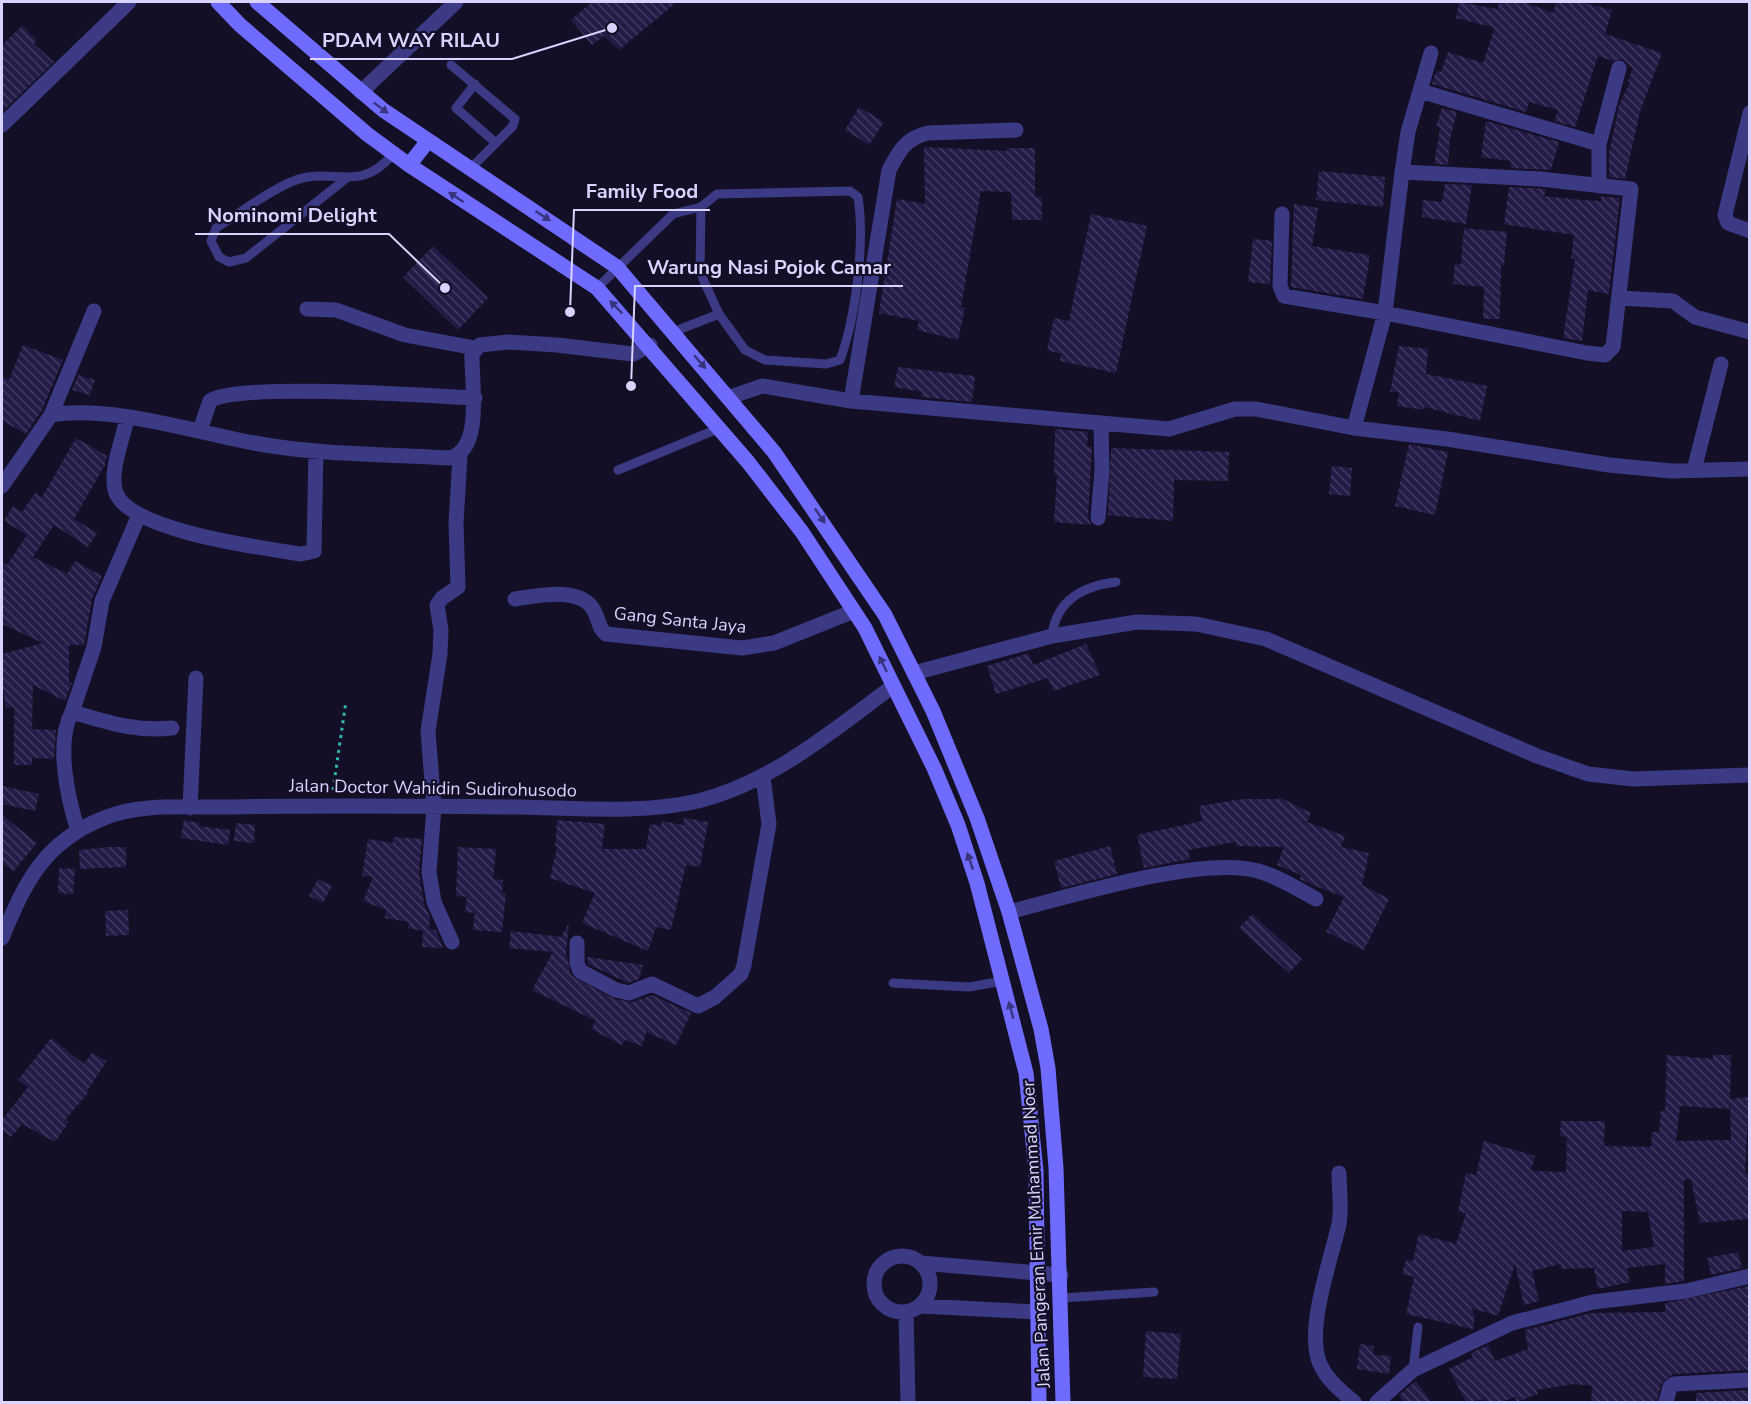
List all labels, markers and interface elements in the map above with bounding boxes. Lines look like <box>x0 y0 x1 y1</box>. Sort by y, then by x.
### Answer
callout: PDAM WAY RILAU <box>310 21 512 59</box>
text: PDAM WAY RILAU <box>322 27 500 54</box>
one-way arrow <box>373 101 388 113</box>
callout: Family Food <box>574 172 710 210</box>
text: Family Food <box>586 178 698 205</box>
one-way arrow <box>448 191 464 202</box>
callout: Nominomi Delight <box>195 196 389 234</box>
text: Nominomi Delight <box>207 202 377 229</box>
one-way arrow <box>535 210 551 221</box>
callout: Warung Nasi Pojok Camar <box>635 248 903 286</box>
text: Warung Nasi Pojok Camar <box>647 254 891 281</box>
one-way arrow <box>609 301 623 315</box>
one-way arrow <box>693 354 706 370</box>
one-way arrow <box>814 507 825 524</box>
street label: Gang Santa Jaya <box>613 601 747 639</box>
one-way arrow <box>878 656 887 673</box>
street label: Jalan Doctor Wahidin Sudirohusodo <box>288 773 577 803</box>
one-way arrow <box>964 852 974 870</box>
one-way arrow <box>1006 1001 1015 1019</box>
street label: Jalan Pangeran Emir Muhammad Noer <box>1016 1079 1056 1389</box>

